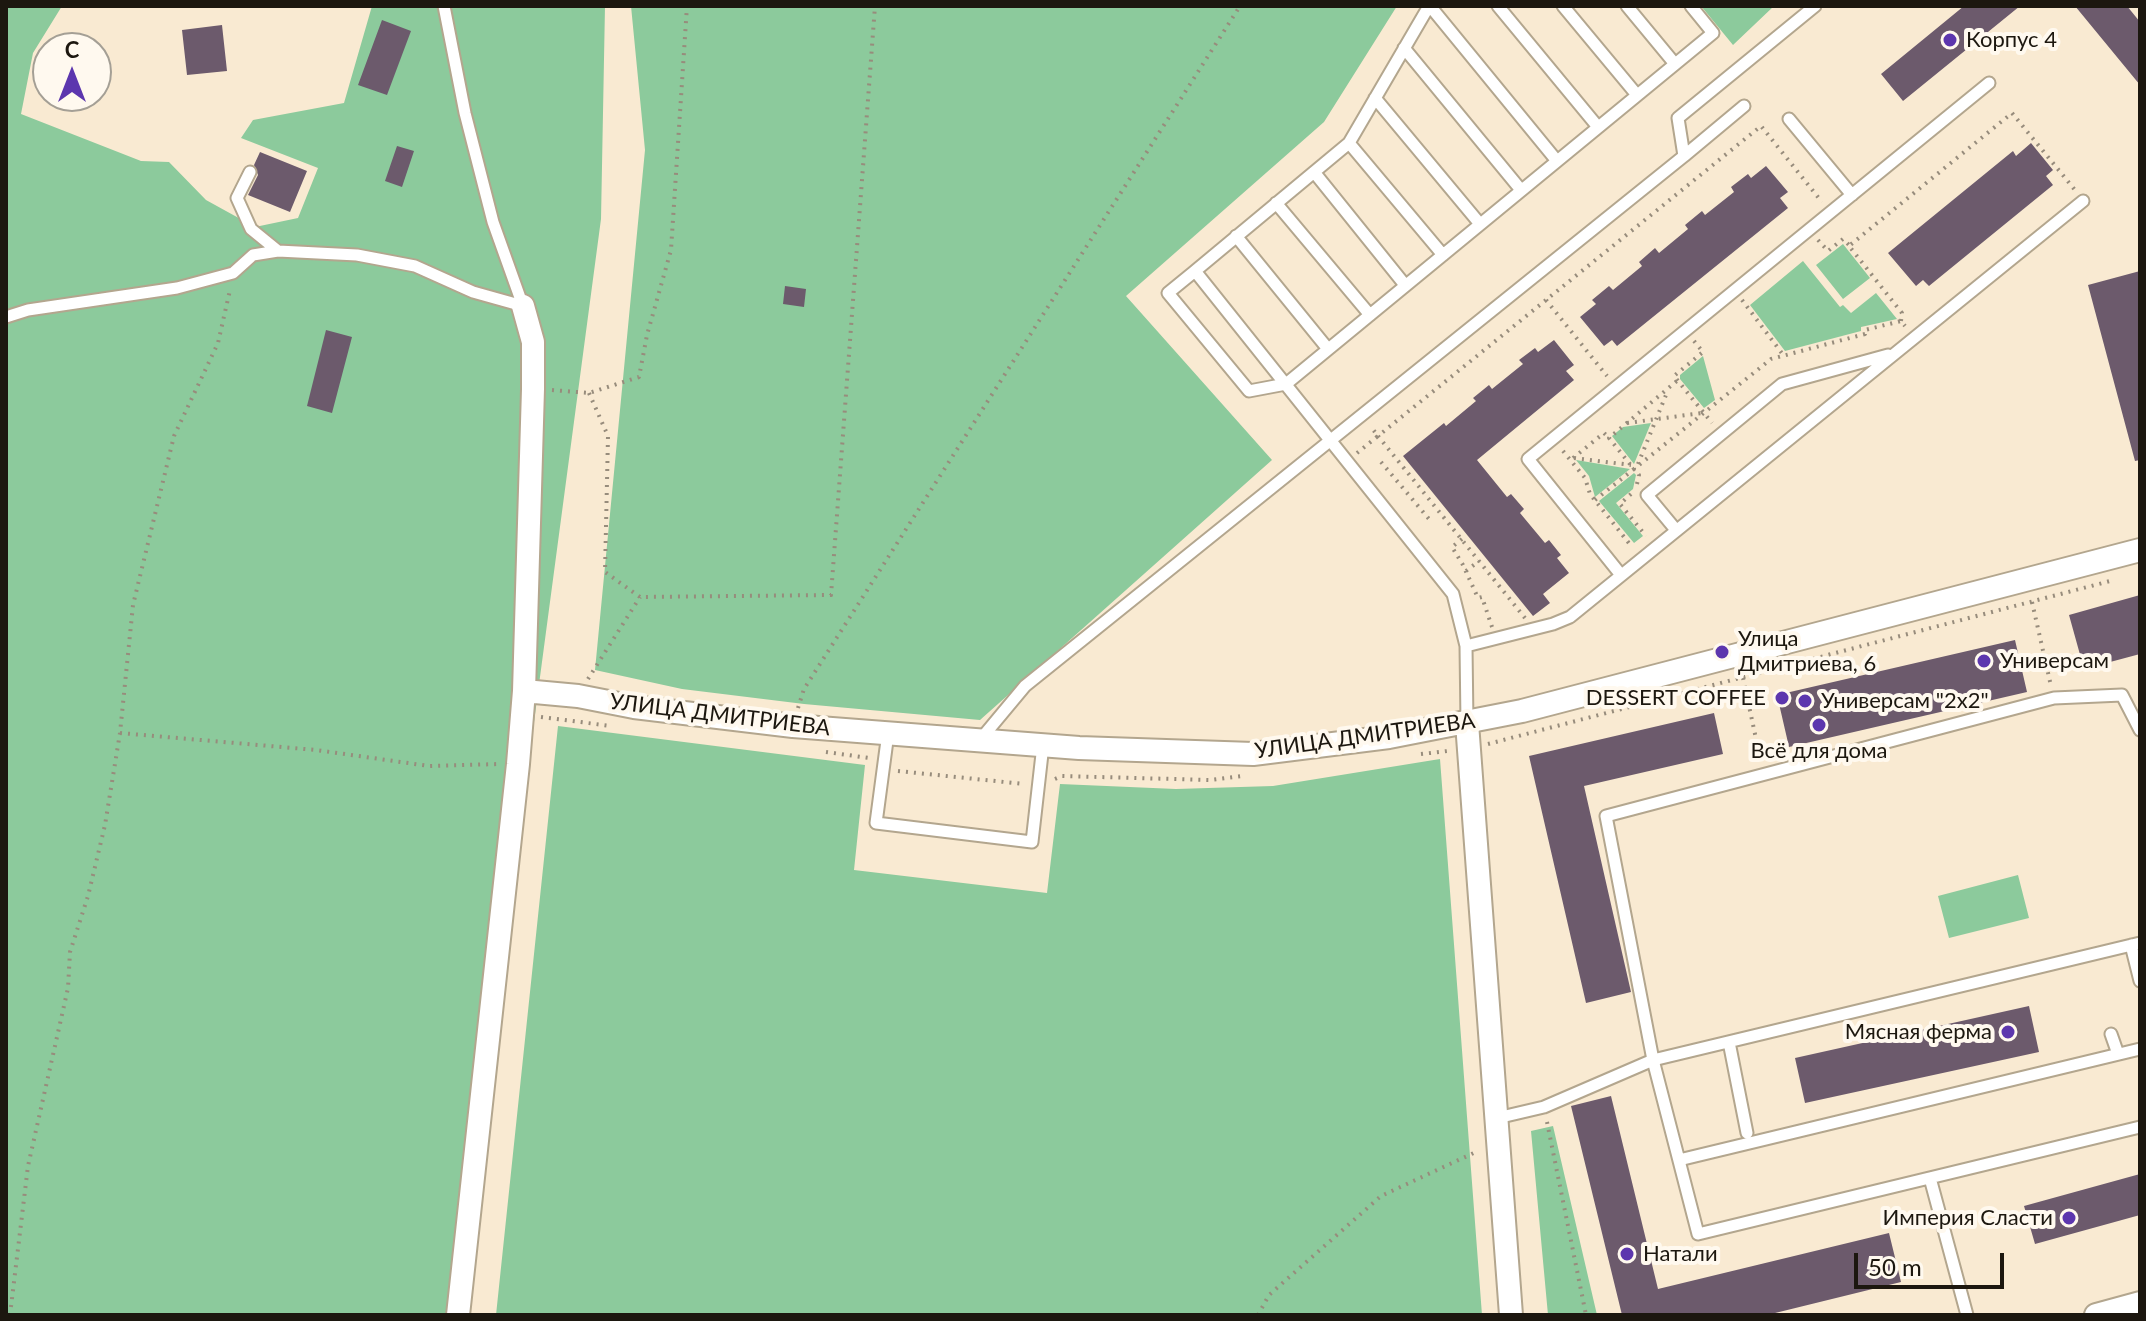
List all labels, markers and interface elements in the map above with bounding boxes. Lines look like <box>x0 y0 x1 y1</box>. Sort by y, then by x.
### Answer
place label: Корпус 4 <box>1966 27 2057 53</box>
marker: Корпус 4 <box>1941 31 1959 49</box>
north arrow <box>32 32 112 112</box>
text: С <box>65 36 79 63</box>
place label: Улица Дмитриева, 6 <box>1738 626 1876 678</box>
marker: Улица Дмитриева, 6 <box>1713 643 1731 661</box>
place label: Универсам <box>2000 648 2109 674</box>
marker: Универсам <box>1975 652 1993 670</box>
place label: DESSERT COFFEE <box>1586 685 1766 711</box>
street label: УЛИЦА ДМИТРИЕВА <box>608 688 832 742</box>
place label: Универсам "2x2" <box>1821 688 1989 714</box>
marker: DESSERT COFFEE <box>1773 689 1791 707</box>
marker: Универсам "2x2" <box>1796 692 1814 710</box>
street label: УЛИЦА ДМИТРИЕВА <box>1253 707 1477 765</box>
marker: Всё для дома <box>1810 716 1828 734</box>
place label: Всё для дома <box>1751 738 1887 764</box>
place label: Мясная ферма <box>1845 1019 1992 1045</box>
marker: Мясная ферма <box>1999 1023 2017 1041</box>
place label: Империя Сласти <box>1883 1205 2053 1231</box>
marker: Империя Сласти <box>2060 1209 2078 1227</box>
scale bar <box>1858 1237 2008 1287</box>
place label: Натали <box>1643 1241 1718 1267</box>
marker: Натали <box>1618 1245 1636 1263</box>
text: 50 m <box>1868 1252 1922 1281</box>

